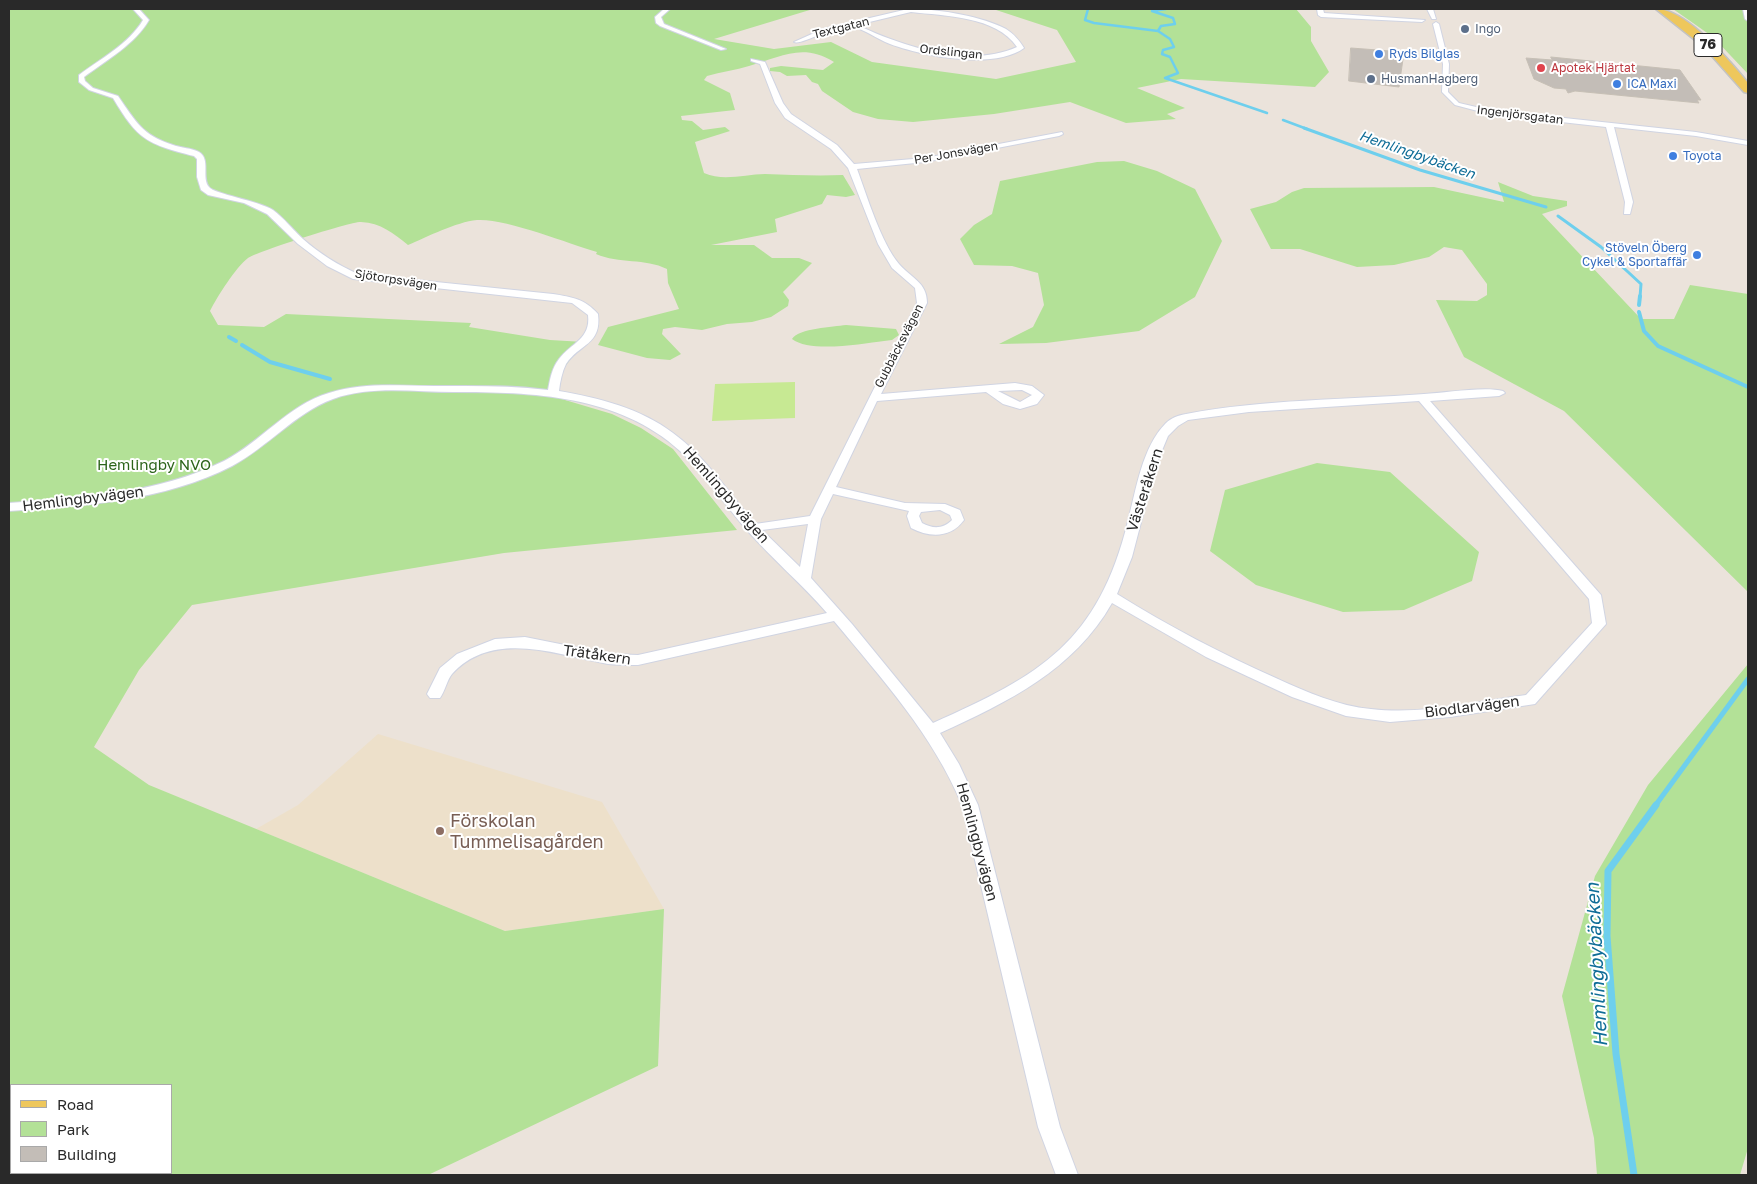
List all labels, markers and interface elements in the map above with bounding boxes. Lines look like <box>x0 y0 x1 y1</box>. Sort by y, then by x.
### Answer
street label: Textgatan <box>811 14 871 42</box>
place label: Ingo <box>1475 22 1501 36</box>
marker: Ingo <box>1459 23 1471 35</box>
road number: 76 <box>1694 34 1722 56</box>
street label: Ordslingan <box>919 42 983 62</box>
place label: Ryds Bilglas <box>1389 47 1460 61</box>
marker: Ryds Bilglas <box>1373 48 1385 60</box>
place label: Apotek Hjärtat <box>1551 61 1635 75</box>
marker: Apotek Hjärtat <box>1535 62 1547 74</box>
place label: HusmanHagberg <box>1381 72 1478 86</box>
marker: HusmanHagberg <box>1365 73 1377 85</box>
place label: ICA Maxi <box>1627 77 1677 91</box>
marker: ICA Maxi <box>1611 78 1623 90</box>
street label: Ingenjörsgatan <box>1476 103 1564 127</box>
water label: Hemlingbybäcken <box>1357 127 1477 183</box>
street label: Per Jonsvägen <box>913 139 999 167</box>
place label: Toyota <box>1683 149 1722 163</box>
marker: Toyota <box>1667 150 1679 162</box>
place label: Stöveln Öberg Cykel & Sportaffär <box>1582 241 1687 269</box>
marker: Stöveln Öberg Cykel & Sportaffär <box>1691 249 1703 261</box>
street label: Sjötorpsvägen <box>354 266 438 294</box>
street label: Gubbäcksvägen <box>872 302 926 390</box>
street label: Hemlingbyvägen <box>679 443 773 547</box>
street label: Västeråkern <box>1123 446 1167 534</box>
park label: Hemlingby NVO <box>97 456 211 474</box>
street label: Hemlingbyvägen <box>21 483 145 515</box>
street label: Trätåkern <box>562 641 632 669</box>
street label: Biodlarvägen <box>1423 692 1521 722</box>
street label: Hemlingbyvägen <box>952 781 1002 903</box>
place label: Förskolan Tummelisagården <box>450 810 604 852</box>
marker: Förskolan Tummelisagården <box>434 825 446 837</box>
water label: Hemlingbybäcken <box>1581 882 1613 1048</box>
legend <box>10 1084 172 1174</box>
text: Road <box>57 1095 94 1113</box>
text: Park <box>57 1120 89 1138</box>
text: Building <box>57 1145 117 1163</box>

